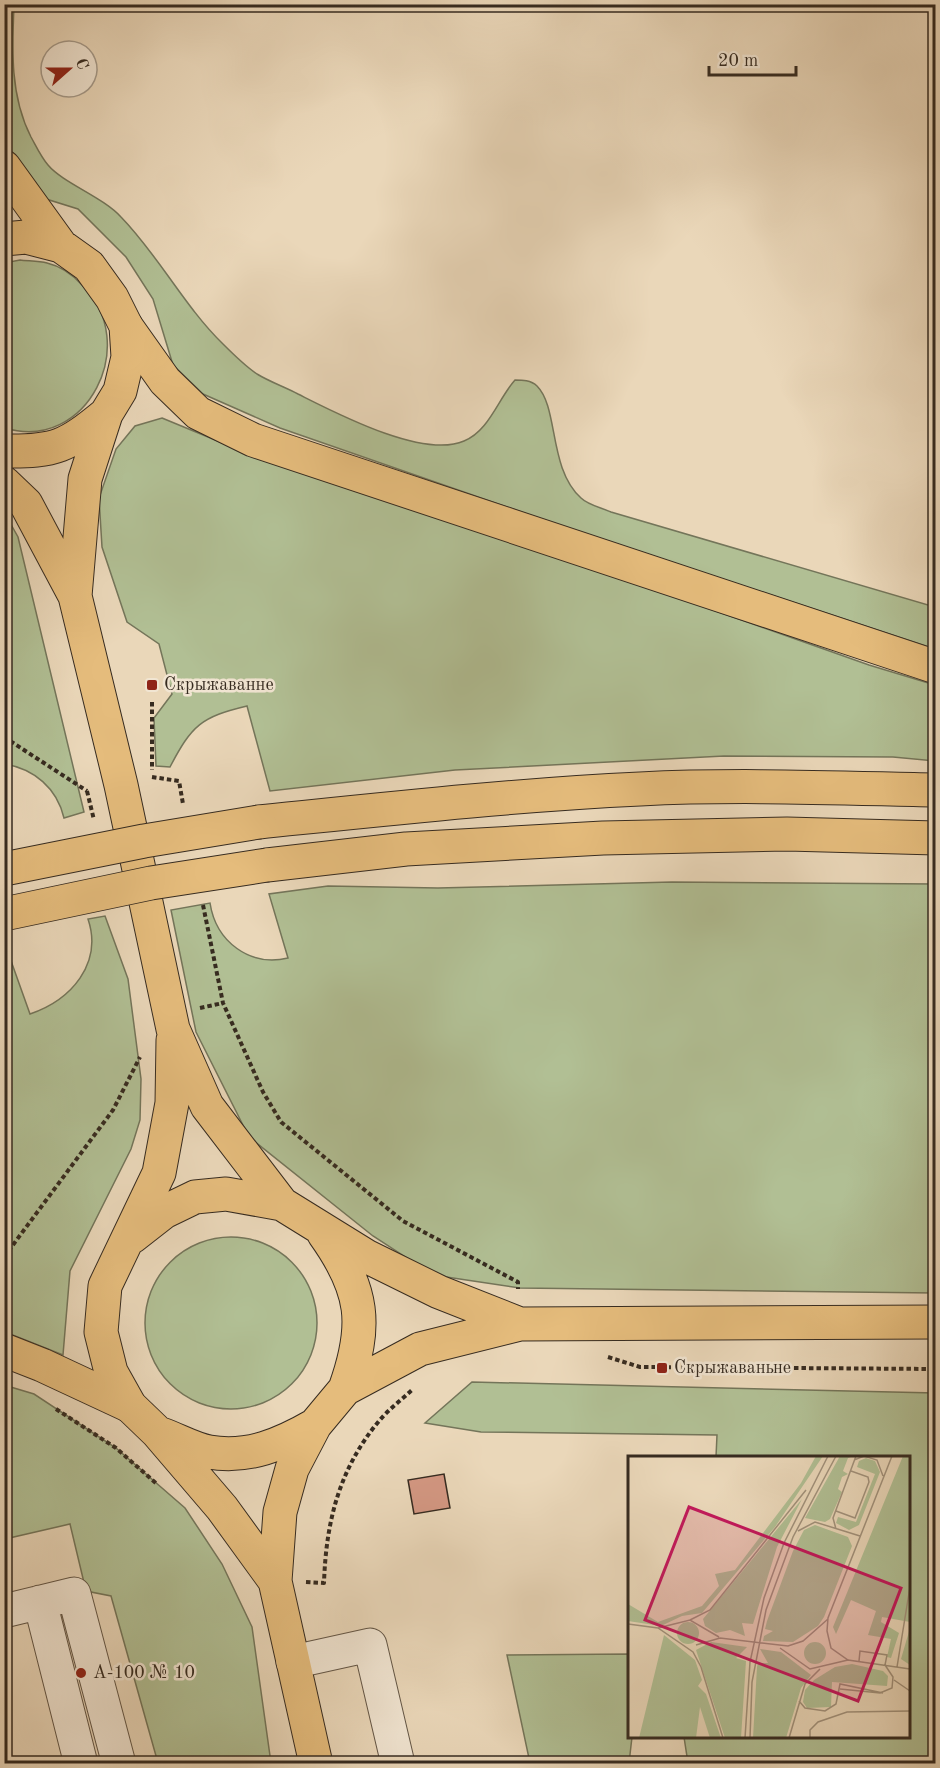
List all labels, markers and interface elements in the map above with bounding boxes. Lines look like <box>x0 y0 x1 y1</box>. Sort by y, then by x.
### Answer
north arrow <box>39 39 99 99</box>
scale bar <box>709 39 796 77</box>
text: 20 m <box>718 52 758 70</box>
text: С <box>72 57 90 72</box>
place label: Скрыжаванне <box>164 676 274 694</box>
marker: Скрыжаванне <box>145 678 159 692</box>
place label: Скрыжаваньне <box>674 1359 791 1377</box>
marker: Скрыжаваньне <box>655 1361 669 1375</box>
inset map <box>628 1456 910 1738</box>
place label: А-100 № 10 <box>93 1664 195 1682</box>
marker: А-100 № 10 <box>74 1666 88 1680</box>

